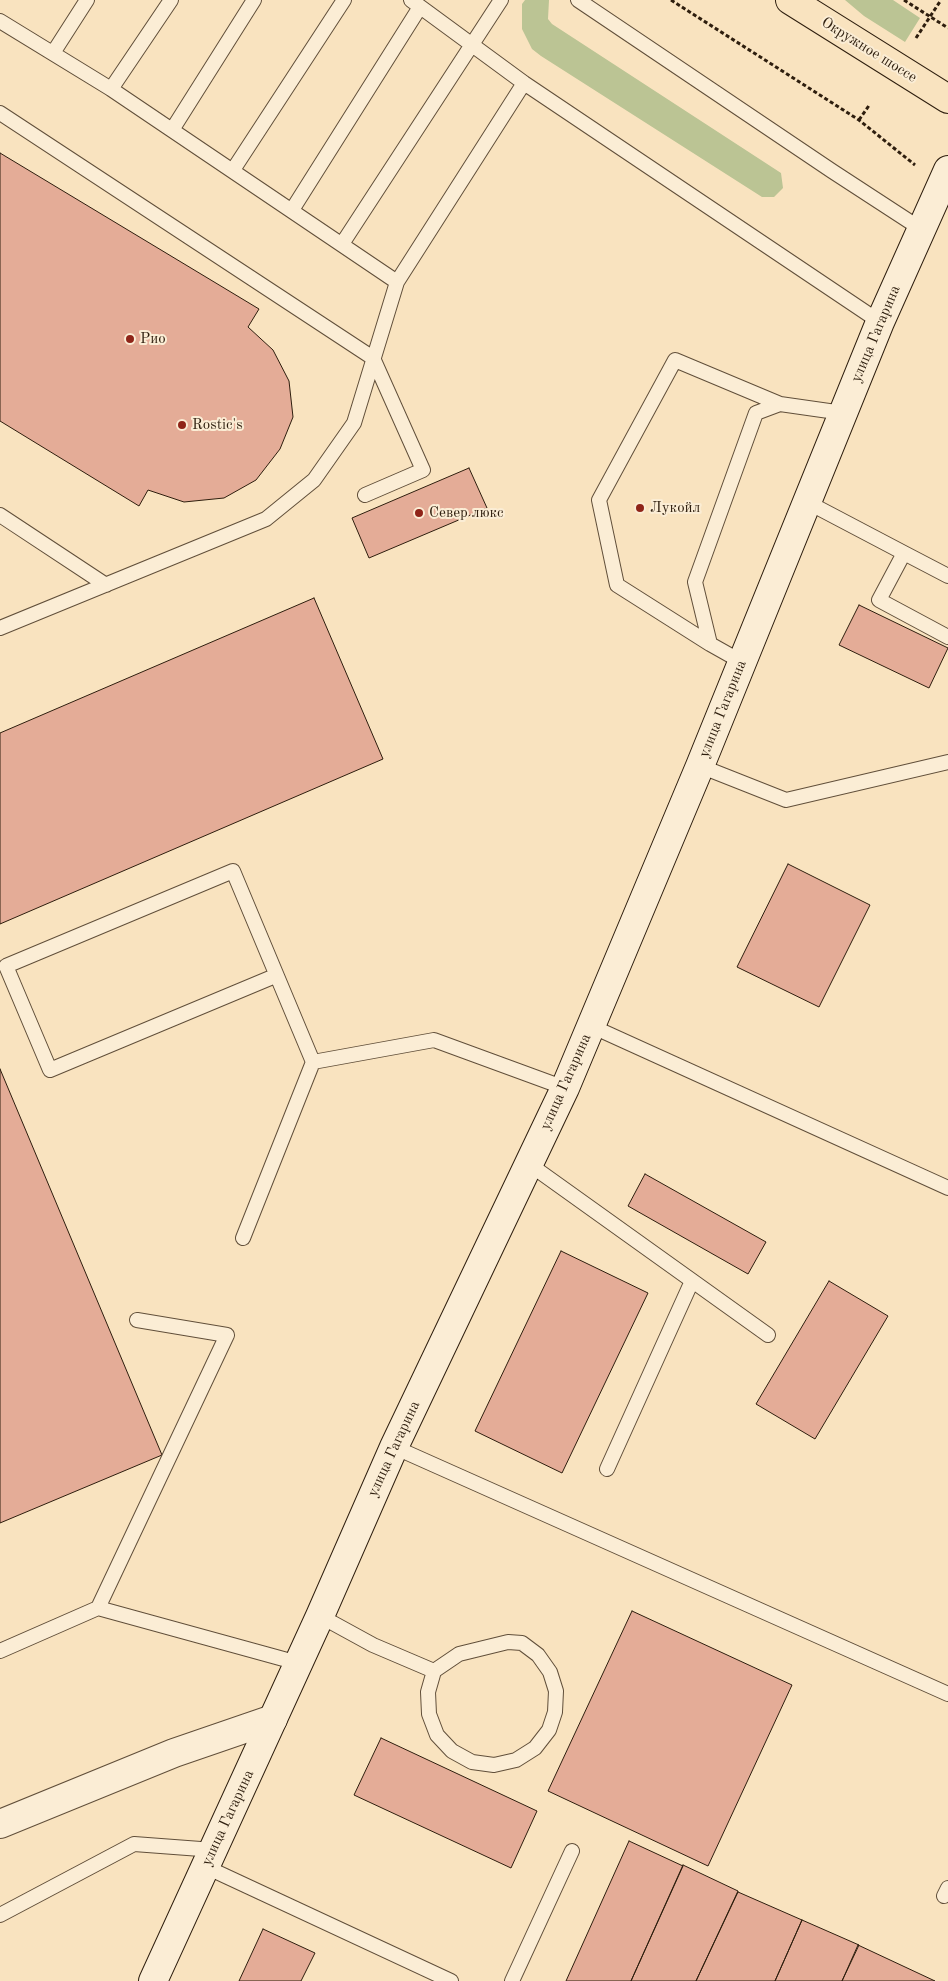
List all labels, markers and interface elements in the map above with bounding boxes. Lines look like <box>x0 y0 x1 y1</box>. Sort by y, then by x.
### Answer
street label: Окружное шоссе <box>818 13 920 87</box>
street label: улица Гагарина <box>847 283 905 385</box>
place label: Рио <box>140 330 166 348</box>
marker: Рио <box>124 333 136 345</box>
place label: Rostic's <box>192 416 243 434</box>
marker: Rostic's <box>176 419 188 431</box>
place label: Лукойл <box>650 499 700 517</box>
marker: Лукойл <box>634 502 646 514</box>
place label: Север люкс <box>429 504 504 522</box>
marker: Север люкс <box>413 507 425 519</box>
street label: улица Гагарина <box>695 657 751 761</box>
street label: улица Гагарина <box>537 1031 595 1133</box>
street label: улица Гагарина <box>364 1398 424 1500</box>
street label: улица Гагарина <box>198 1767 258 1869</box>

